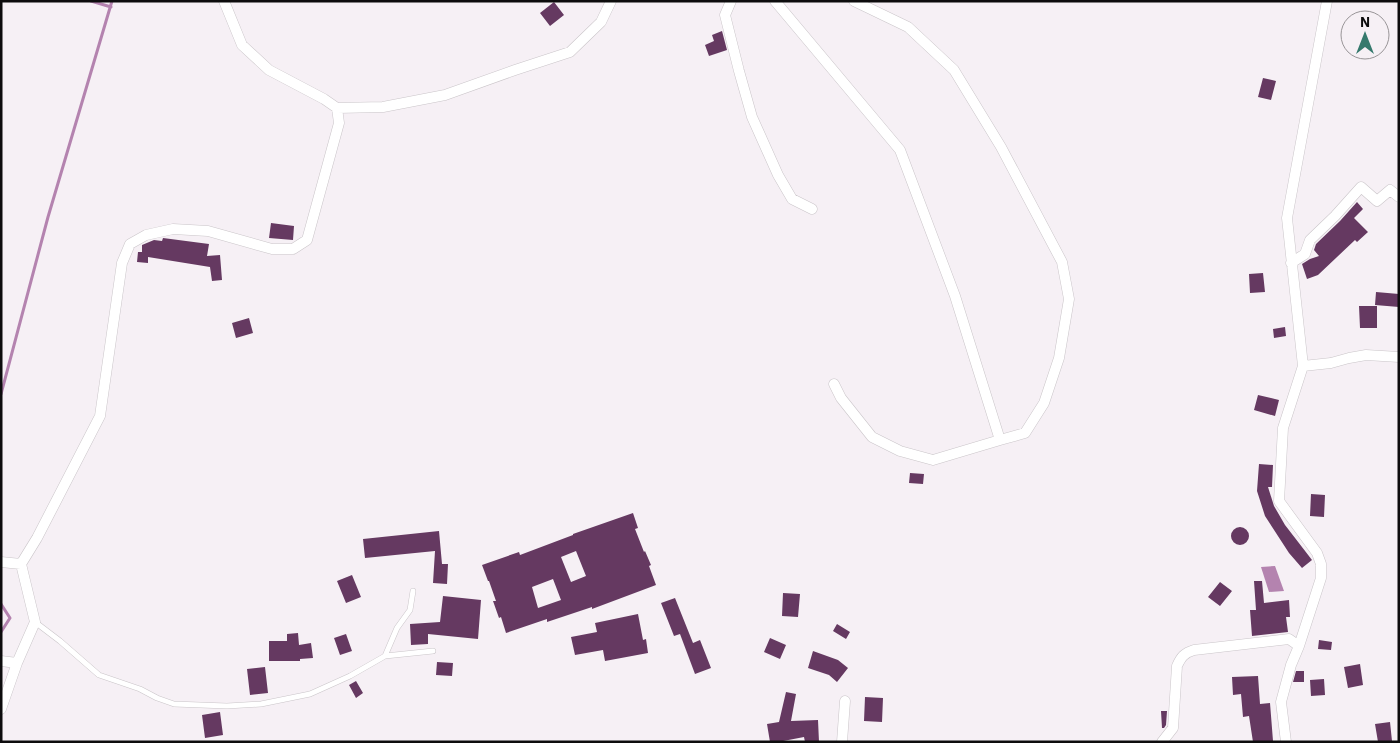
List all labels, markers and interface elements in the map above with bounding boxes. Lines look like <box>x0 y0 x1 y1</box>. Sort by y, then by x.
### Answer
north arrow <box>1340 10 1390 60</box>
text: N <box>1360 13 1370 31</box>

